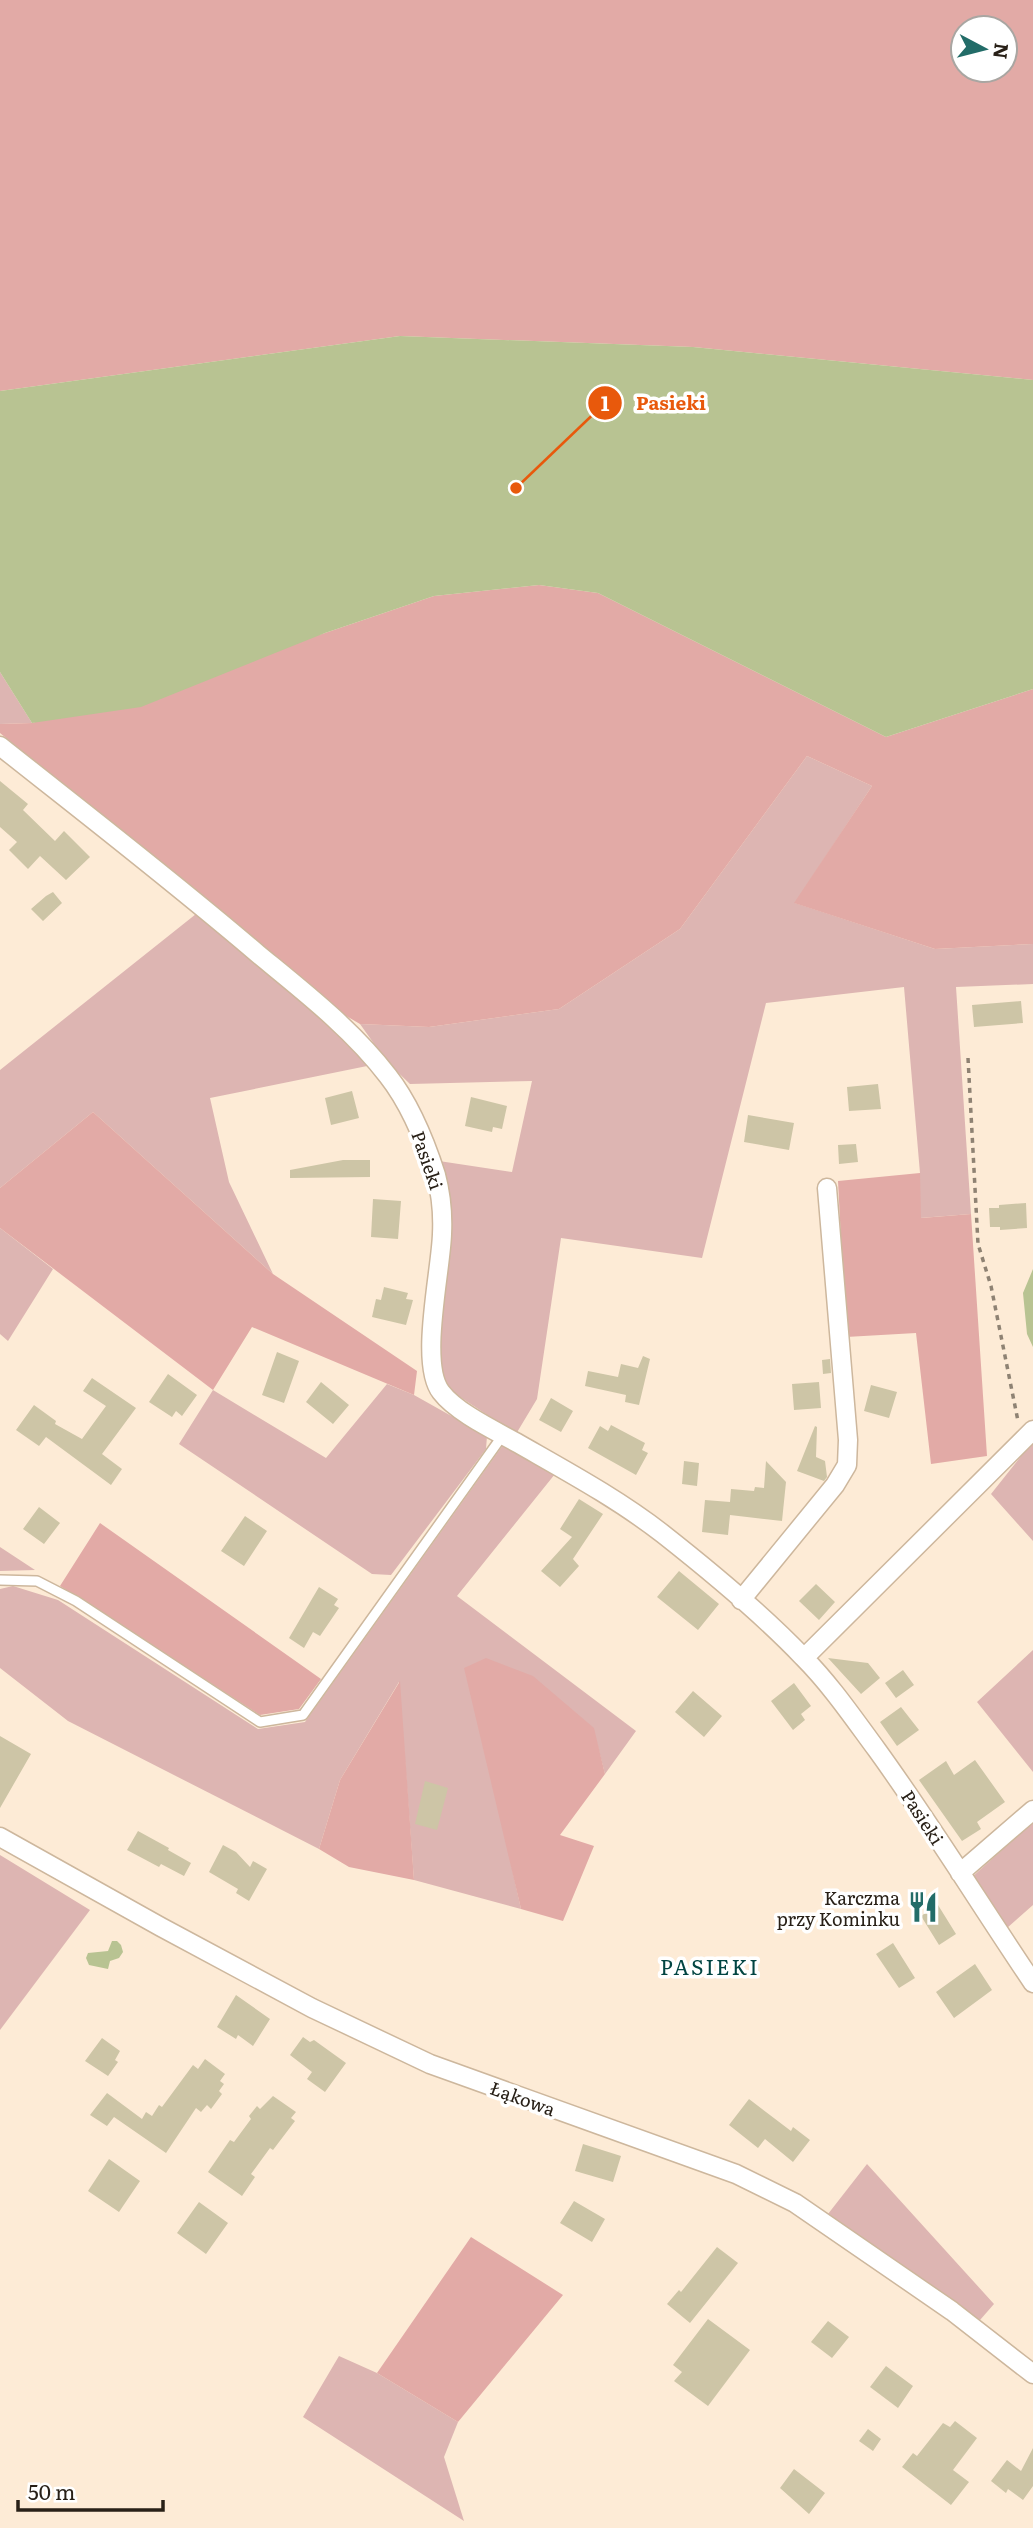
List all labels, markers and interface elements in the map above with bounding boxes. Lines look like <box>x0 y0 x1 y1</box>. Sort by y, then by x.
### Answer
north arrow <box>949 14 1019 84</box>
text: N <box>987 42 1017 61</box>
callout: Pasieki <box>587 383 720 423</box>
text: 1 <box>601 386 610 417</box>
text: Pasieki <box>636 388 706 416</box>
street label: Pasieki <box>405 1127 451 1193</box>
street label: Pasieki <box>895 1784 951 1850</box>
place label: Karczma przy Kominku <box>777 1884 900 1932</box>
restaurant icon: Karczma przy Kominku <box>906 1890 940 1924</box>
district label: PASIEKI <box>660 1950 760 1981</box>
street label: Łąkowa <box>487 2074 560 2122</box>
scale bar <box>18 2468 163 2512</box>
text: 50 m <box>28 2475 75 2506</box>

